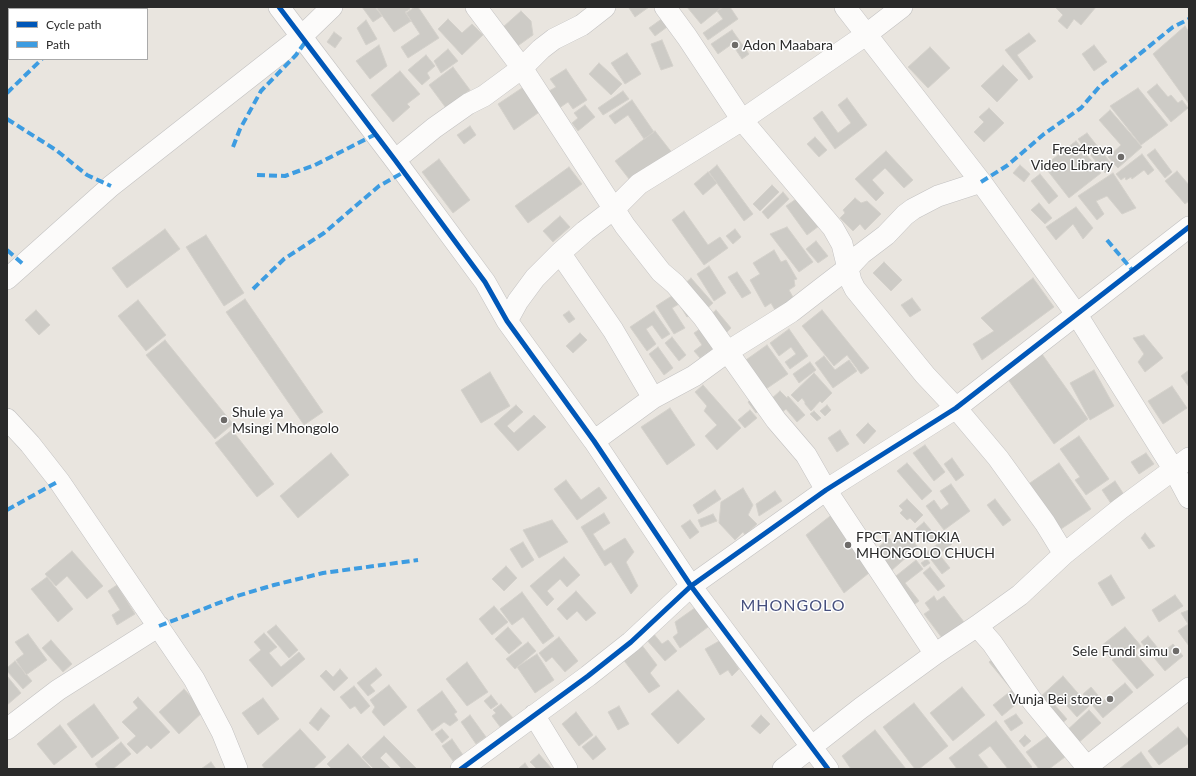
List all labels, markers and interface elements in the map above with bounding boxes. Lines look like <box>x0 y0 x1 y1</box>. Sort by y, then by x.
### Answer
legend <box>8 8 148 60</box>
text: Cycle path <box>46 17 101 32</box>
text: Path <box>46 37 70 52</box>
place label: Adon Maabara <box>743 37 833 53</box>
marker: Adon Maabara <box>730 40 740 50</box>
place label: Free4reva Video Library <box>1031 141 1113 174</box>
marker: Free4reva Video Library <box>1116 152 1126 162</box>
place label: Shule ya Msingi Mhongolo <box>232 404 339 436</box>
marker: Shule ya Msingi Mhongolo <box>219 415 229 425</box>
place label: FPCT ANTIOKIA MHONGOLO CHUCH <box>856 529 995 562</box>
marker: FPCT ANTIOKIA MHONGOLO CHUCH <box>843 540 853 550</box>
district label: MHONGOLO <box>740 596 846 616</box>
place label: Sele Fundi simu <box>1072 643 1168 659</box>
marker: Sele Fundi simu <box>1171 646 1181 656</box>
place label: Vunja Bei store <box>1009 691 1102 707</box>
marker: Vunja Bei store <box>1105 694 1115 704</box>

